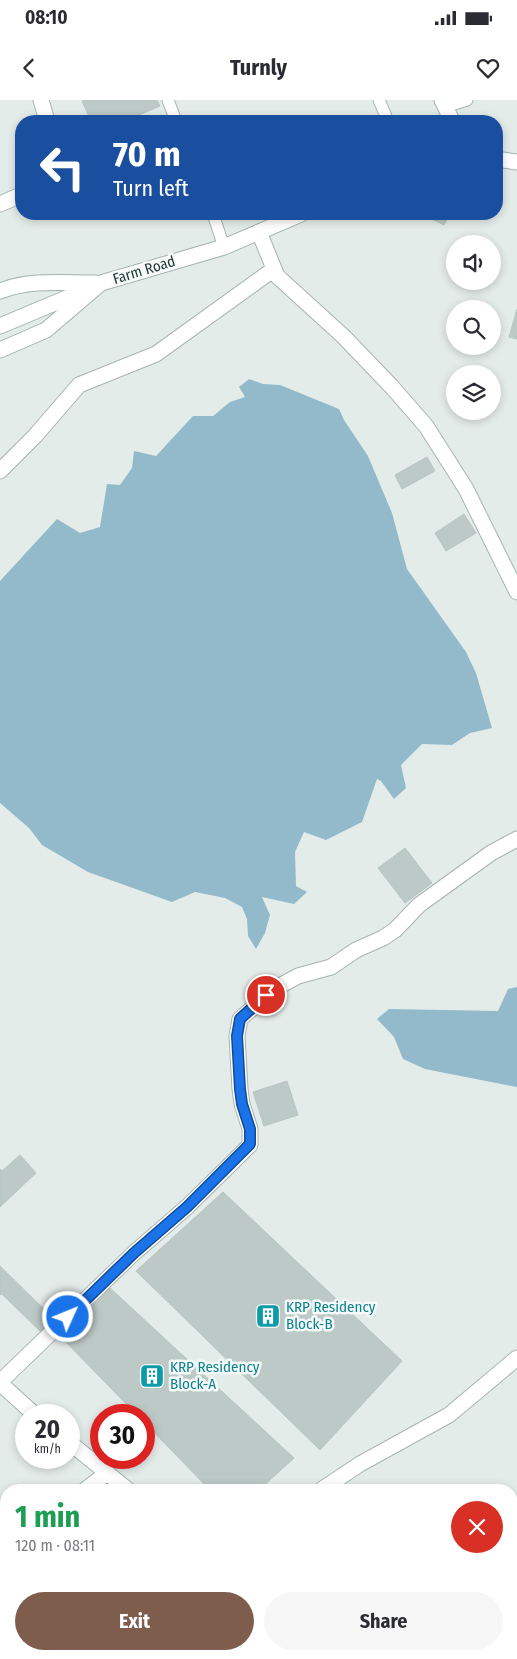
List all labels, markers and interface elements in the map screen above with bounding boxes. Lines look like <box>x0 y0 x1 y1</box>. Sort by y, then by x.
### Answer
text: 08:10 <box>25 6 68 29</box>
icon: back <box>15 54 43 82</box>
text: Turnly <box>230 54 287 81</box>
icon: heart <box>474 54 502 82</box>
text: 70 m <box>113 133 181 175</box>
icon: left <box>30 135 95 200</box>
text: Turn left <box>113 175 189 202</box>
map controls <box>446 235 501 420</box>
button: sound <box>446 235 501 290</box>
street label: Farm Road <box>111 252 177 288</box>
button: search <box>446 300 501 355</box>
button: layers <box>446 365 501 420</box>
pin <box>245 974 287 1016</box>
icon: arrive <box>252 981 280 1009</box>
position arrow <box>41 1290 93 1342</box>
place label: KRP Residency Block-B <box>286 1298 376 1333</box>
building icon: KRP Residency Block-B <box>255 1303 281 1329</box>
place label: KRP Residency Block-A <box>170 1358 260 1393</box>
building icon: KRP Residency Block-A <box>139 1363 165 1389</box>
speed limit sign: 30 <box>90 1404 155 1469</box>
text: 20 <box>35 1415 60 1445</box>
text: km/h <box>34 1442 61 1456</box>
text: 1 min <box>15 1499 80 1535</box>
button: close <box>451 1501 503 1553</box>
text: 120 m · 08:11 <box>15 1536 95 1555</box>
button: Exit <box>15 1592 254 1650</box>
button: Share <box>264 1592 503 1650</box>

